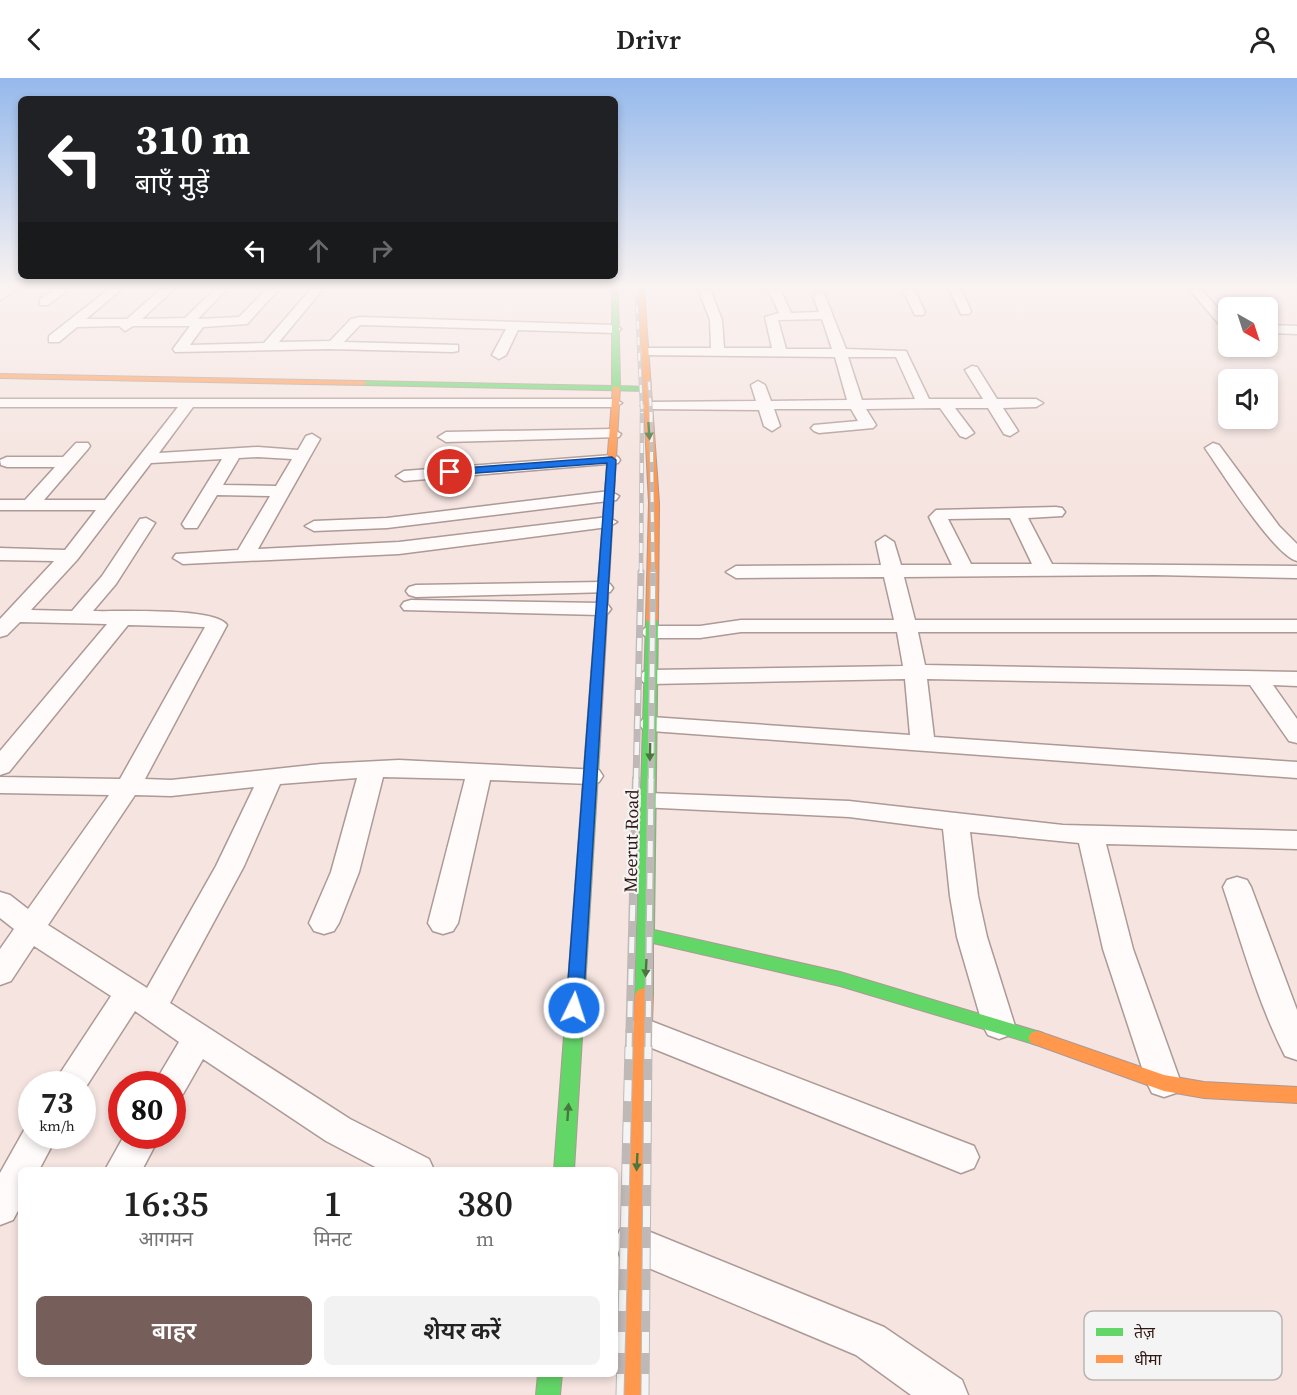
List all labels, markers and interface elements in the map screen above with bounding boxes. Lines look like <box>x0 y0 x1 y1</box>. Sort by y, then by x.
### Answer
text: Drivr <box>616 21 681 58</box>
icon: back <box>18 23 51 56</box>
icon: person <box>1246 23 1279 56</box>
text: 310 m <box>135 110 250 168</box>
icon: left <box>36 120 114 198</box>
text: बाएँ मुड़ें <box>135 165 209 202</box>
icon: left <box>239 234 272 267</box>
icon: ahead <box>302 234 335 267</box>
icon: right <box>365 234 398 267</box>
north arrow <box>1218 297 1278 357</box>
map controls <box>1218 297 1278 429</box>
button: sound <box>1218 369 1278 429</box>
one-way arrow <box>645 421 654 440</box>
pin <box>424 446 475 497</box>
icon: arrive <box>433 455 466 488</box>
one-way arrow <box>645 742 655 761</box>
street label: Meerut Road <box>618 789 644 893</box>
one-way arrow <box>641 958 650 977</box>
position arrow <box>542 976 606 1040</box>
speed limit sign: 80 <box>108 1071 186 1149</box>
text: 73 <box>41 1082 73 1123</box>
one-way arrow <box>563 1102 572 1121</box>
text: km/h <box>39 1115 75 1136</box>
one-way arrow <box>632 1153 641 1172</box>
text: 16:35 <box>123 1179 209 1228</box>
text: 1 <box>323 1179 342 1228</box>
text: 380 <box>457 1179 513 1228</box>
text: आगमन <box>138 1225 193 1253</box>
text: मिनट <box>314 1225 352 1253</box>
text: m <box>476 1225 494 1253</box>
button: बाहर <box>36 1296 312 1365</box>
button: शेयर करें <box>324 1296 600 1365</box>
legend <box>1084 1311 1282 1380</box>
text: तेज़ <box>1134 1321 1156 1343</box>
text: धीमा <box>1134 1348 1163 1370</box>

